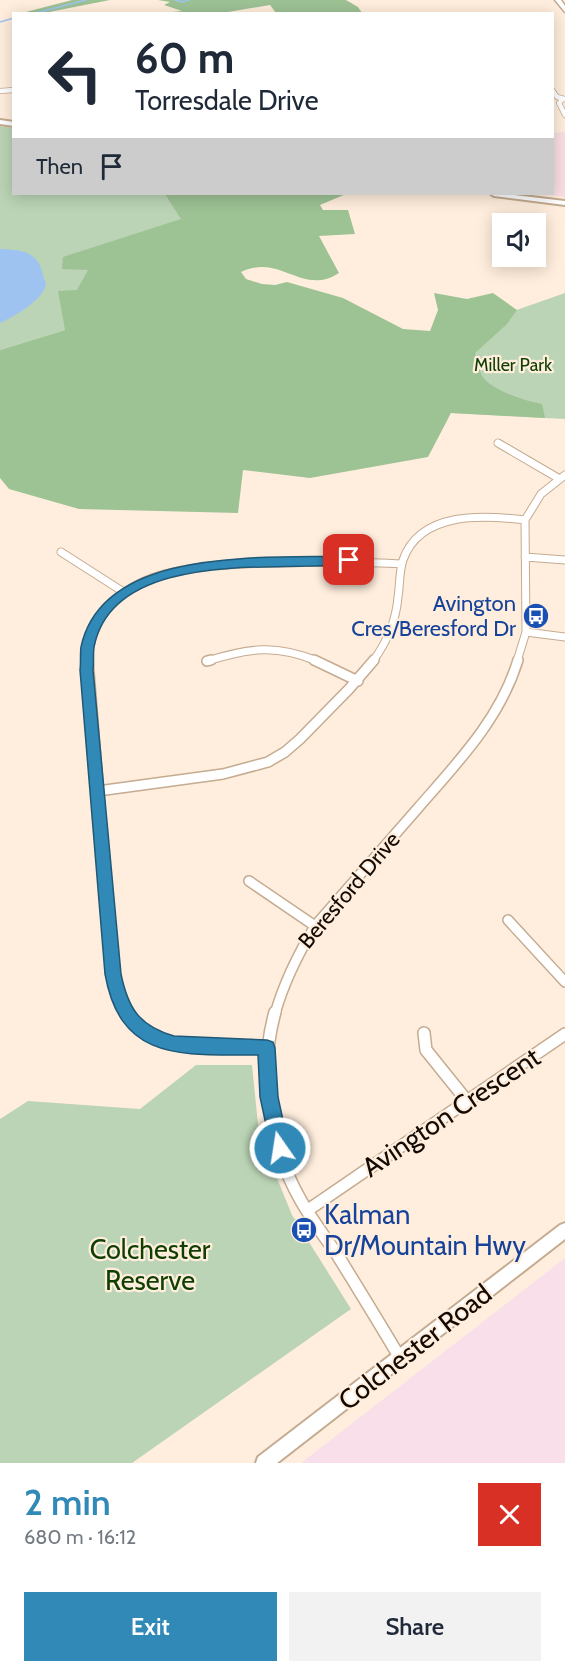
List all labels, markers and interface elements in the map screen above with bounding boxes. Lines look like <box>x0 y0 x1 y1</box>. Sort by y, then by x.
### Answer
text: 60 m <box>135 32 234 84</box>
icon: left <box>36 36 114 114</box>
text: Torresdale Drive <box>135 84 318 117</box>
icon: arrive <box>95 150 128 183</box>
text: Then <box>36 153 83 180</box>
map controls <box>492 213 546 267</box>
button: sound <box>492 213 546 267</box>
park label: Miller Park <box>474 354 553 376</box>
pin <box>323 534 374 585</box>
icon: arrive <box>332 543 365 576</box>
place label: Avington Cres/Beresford Dr <box>351 590 516 642</box>
bus stop icon: Avington Cres/Beresford Dr <box>521 601 551 631</box>
street label: Beresford Drive <box>292 826 406 954</box>
street label: Avington Crescent <box>356 1040 546 1184</box>
position arrow <box>248 1116 312 1180</box>
place label: Kalman Dr/Mountain Hwy <box>324 1198 526 1262</box>
bus stop icon: Kalman Dr/Mountain Hwy <box>289 1215 319 1245</box>
park label: Colchester Reserve <box>90 1233 211 1297</box>
street label: Colchester Road <box>332 1277 498 1417</box>
text: 2 min <box>24 1480 111 1524</box>
button: close <box>478 1483 541 1546</box>
text: 680 m · 16:12 <box>24 1525 136 1549</box>
button: Exit <box>24 1592 277 1661</box>
button: Share <box>289 1592 541 1661</box>

